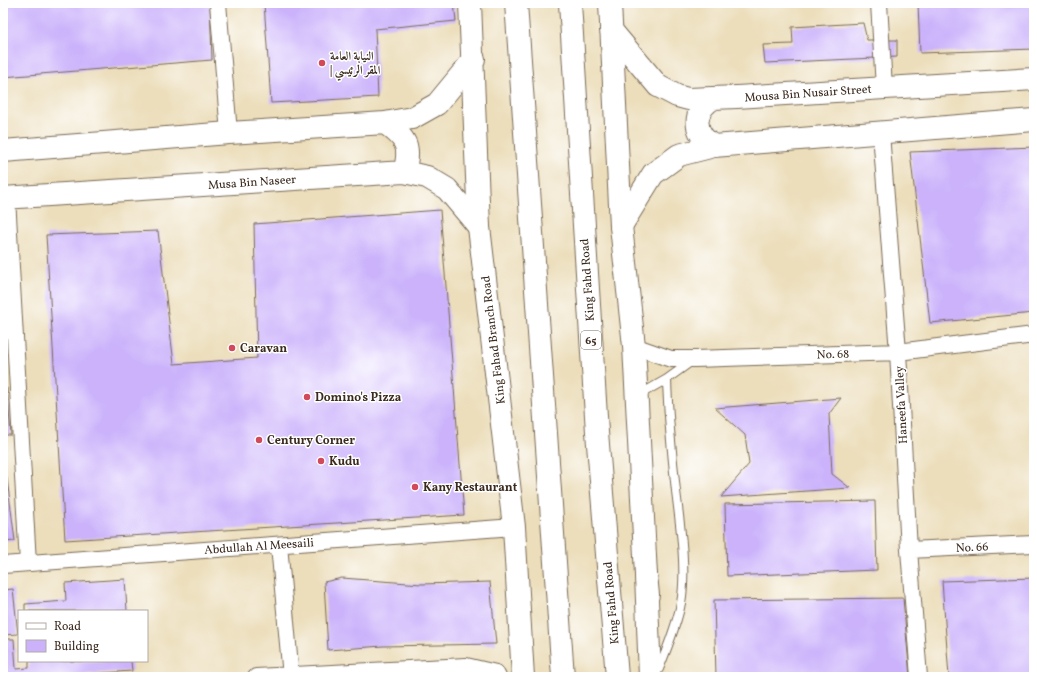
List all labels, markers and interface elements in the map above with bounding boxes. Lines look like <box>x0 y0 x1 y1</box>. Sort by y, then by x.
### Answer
place label: النيابة العامة | المقر الرئيسي <box>330 49 381 81</box>
marker: النيابة العامة | المقر الرئيسي <box>317 58 327 68</box>
street label: Mousa Bin Nusair Street <box>744 82 872 106</box>
street label: Musa Bin Naseer <box>207 172 297 194</box>
street label: King Fahd Road <box>577 238 599 322</box>
street label: King Fahad Branch Road <box>478 275 510 405</box>
road number: 65 <box>581 331 601 349</box>
place label: Caravan <box>240 341 287 357</box>
marker: Caravan <box>227 343 237 353</box>
street label: No. 68 <box>816 346 850 364</box>
street label: Haneefa Valley <box>892 365 912 444</box>
place label: Domino's Pizza <box>315 390 402 406</box>
marker: Domino's Pizza <box>302 392 312 402</box>
place label: Century Corner <box>267 433 355 449</box>
marker: Century Corner <box>254 435 264 445</box>
place label: Kudu <box>329 454 360 470</box>
marker: Kudu <box>316 456 326 466</box>
place label: Kany Restaurant <box>423 480 518 496</box>
marker: Kany Restaurant <box>410 482 420 492</box>
street label: Abdullah Al Meesaili <box>204 535 315 559</box>
street label: No. 66 <box>955 539 989 557</box>
street label: King Fahd Road <box>600 561 624 645</box>
legend <box>18 610 148 662</box>
text: Road <box>54 619 81 635</box>
text: Building <box>54 639 99 655</box>

